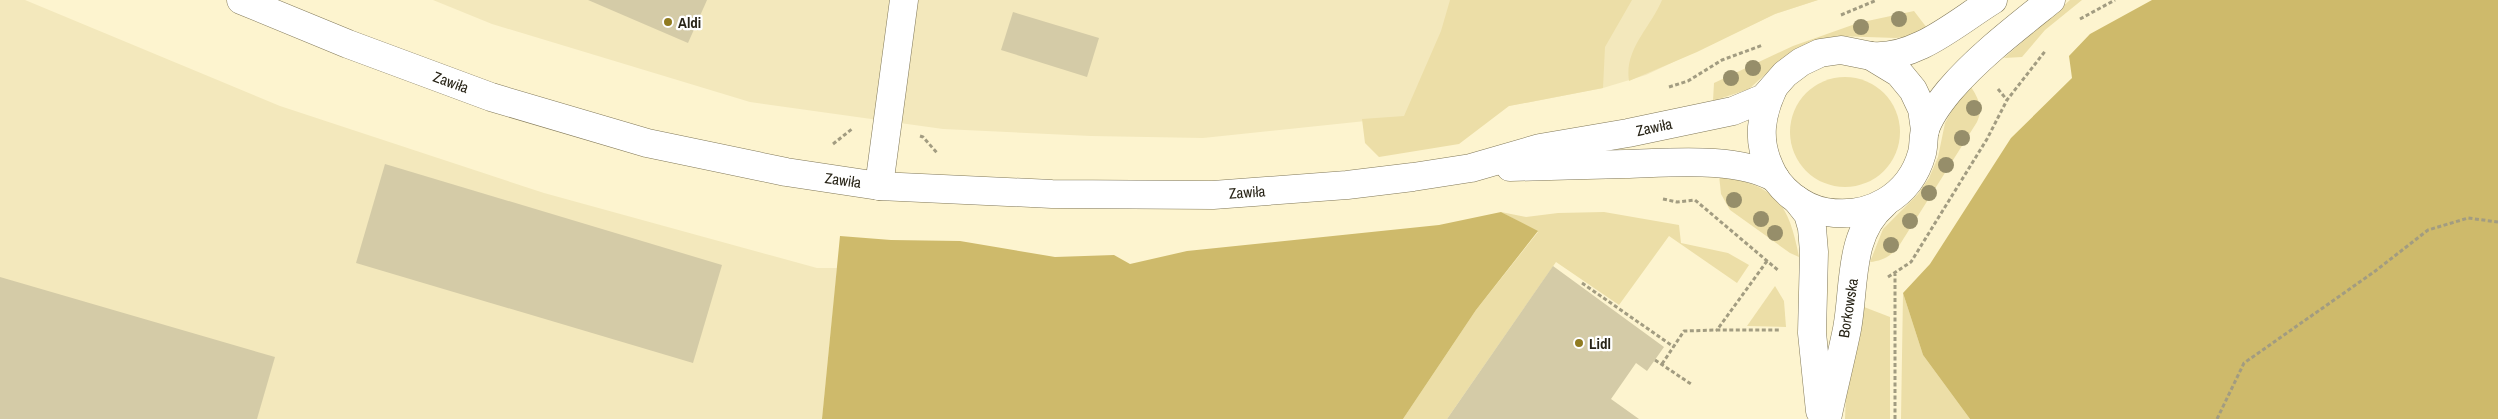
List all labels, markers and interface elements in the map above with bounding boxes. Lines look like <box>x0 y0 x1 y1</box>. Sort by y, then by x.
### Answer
place label: Aldi <box>678 12 701 33</box>
marker: Aldi <box>662 16 674 28</box>
street label: Zawiła <box>430 66 472 98</box>
street label: Zawiła <box>1634 113 1674 141</box>
street label: Zawiła <box>824 167 863 193</box>
street label: Zawiła <box>1228 180 1266 204</box>
street label: Borkowska <box>1833 276 1863 339</box>
place label: Lidl <box>1589 333 1611 354</box>
marker: Lidl <box>1573 337 1585 349</box>

